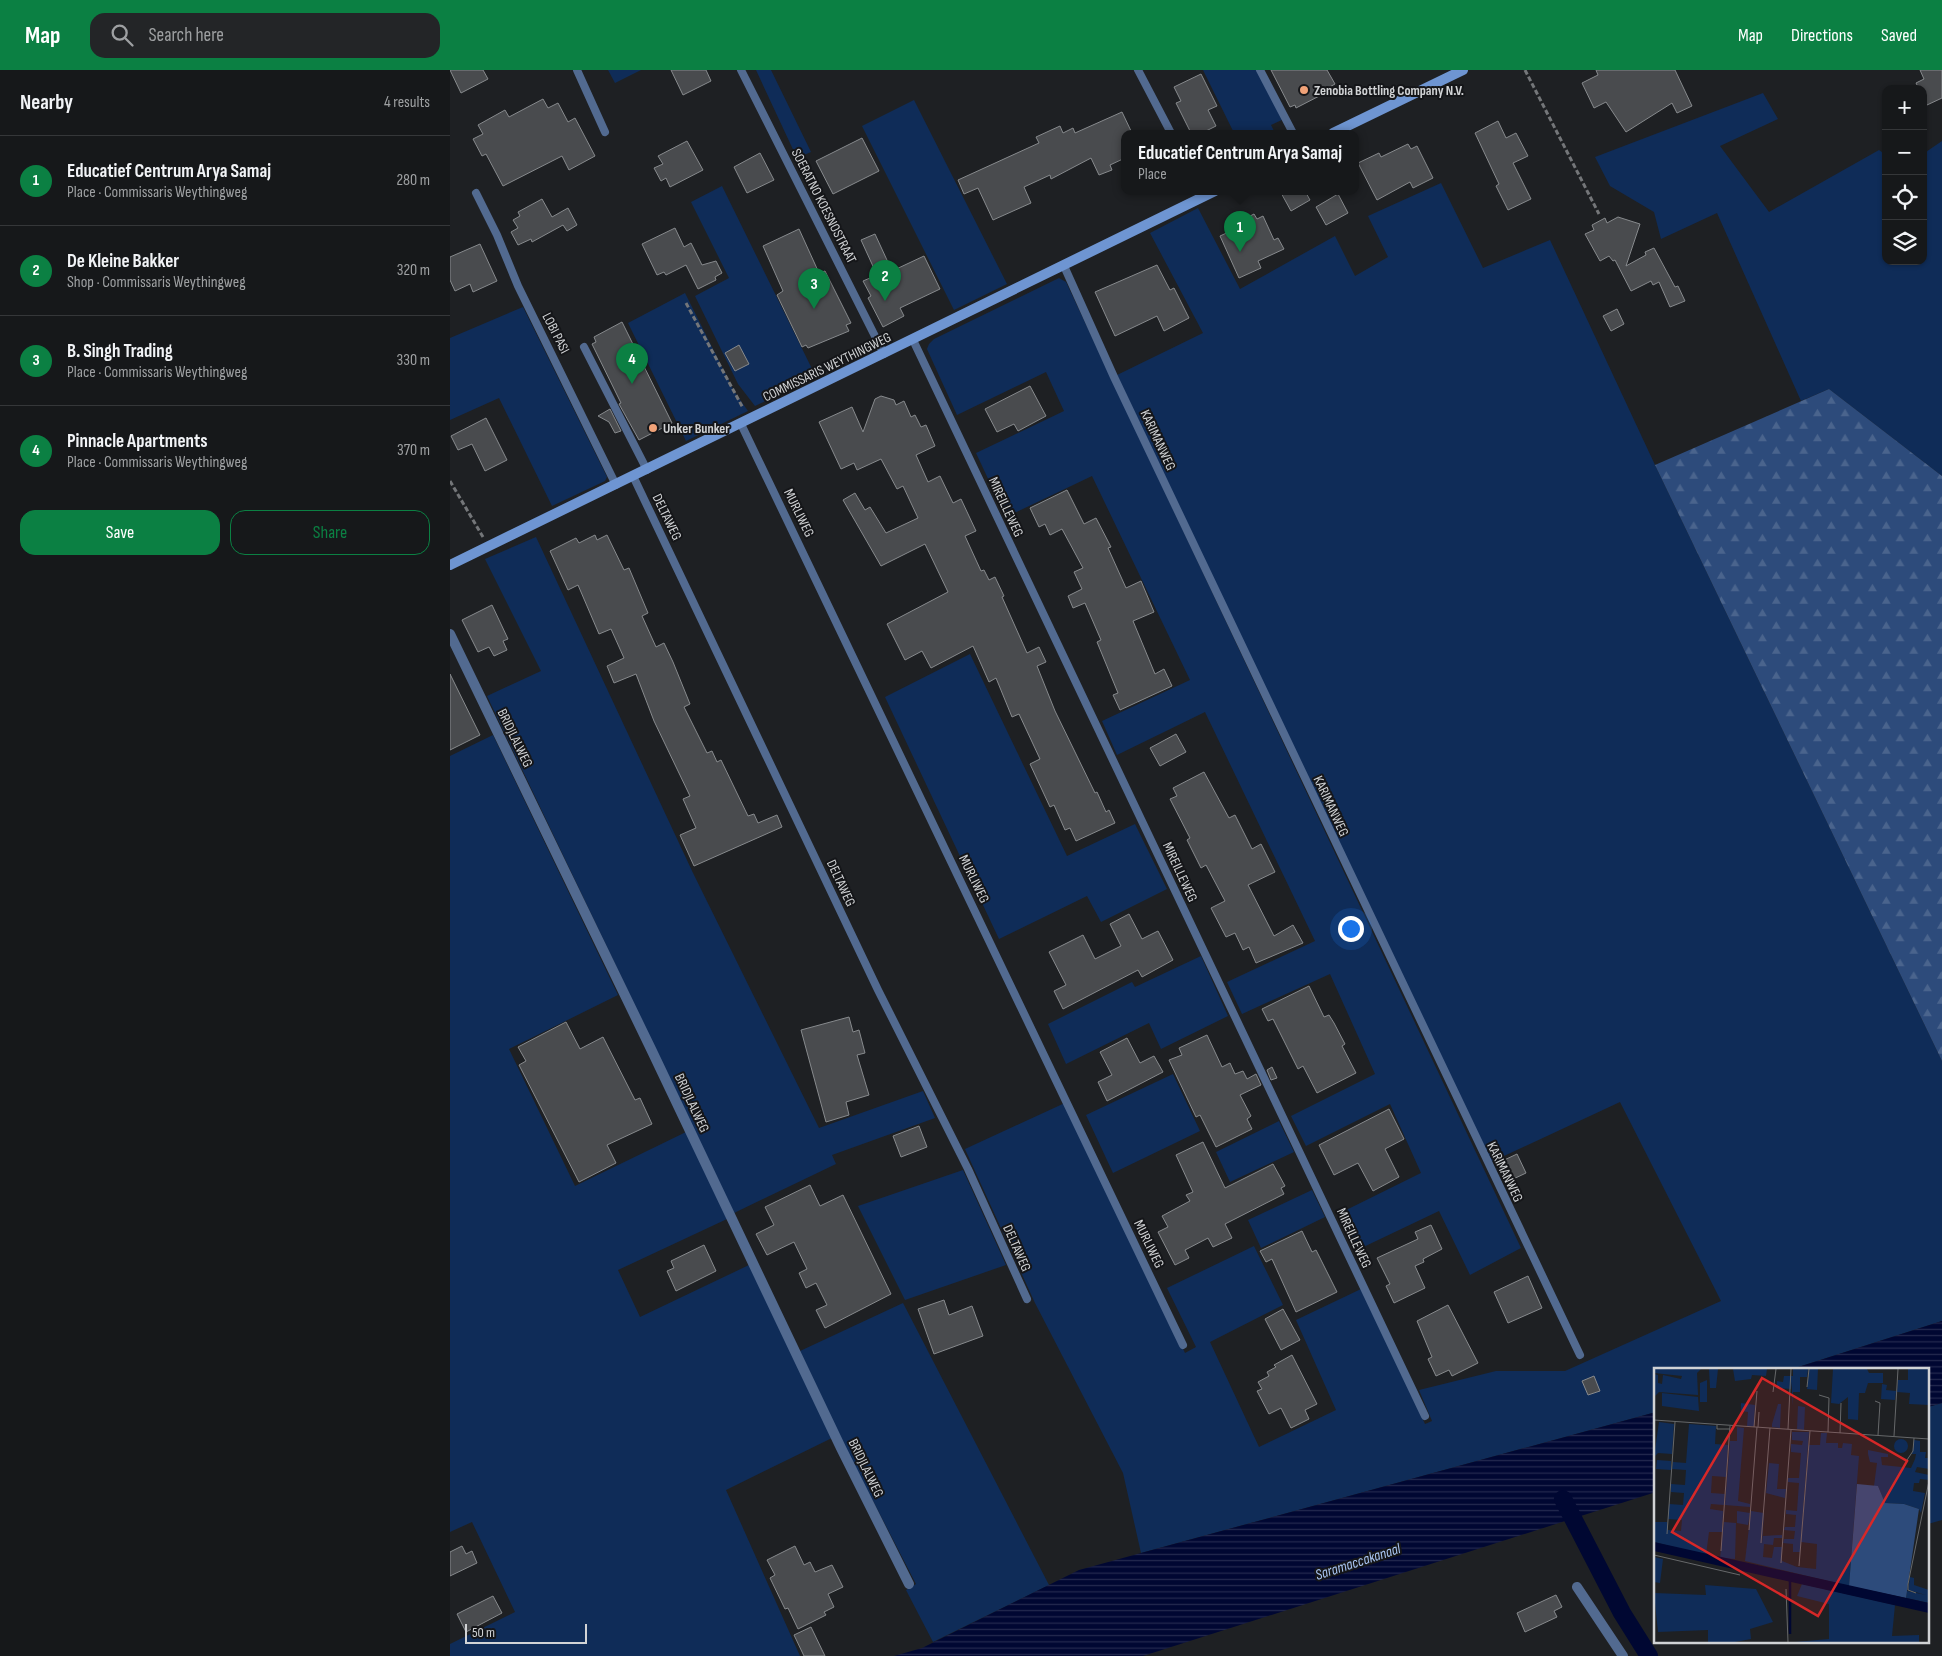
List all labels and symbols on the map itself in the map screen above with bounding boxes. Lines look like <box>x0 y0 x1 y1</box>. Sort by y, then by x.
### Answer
place label: Zenobia Bottling Company N.V. <box>1314 82 1464 99</box>
marker: Zenobia Bottling Company N.V. <box>1298 84 1310 96</box>
street label: SOERATNO KOESNOSTRAAT <box>788 146 860 266</box>
pin: 1 <box>1224 211 1256 252</box>
pin: 2 <box>869 260 901 301</box>
pin: 3 <box>798 268 830 309</box>
street label: LOBI PASI <box>539 310 573 356</box>
street label: COMMISSARIS WEYTHINGWEG <box>760 329 894 405</box>
pin: 4 <box>616 343 648 384</box>
street label: KARIMANWEG <box>1137 407 1179 473</box>
place label: Unker Bunker <box>663 420 730 437</box>
marker: Unker Bunker <box>647 422 659 434</box>
street label: MIREILLEWEG <box>985 474 1027 540</box>
street label: MURLIWEG <box>780 486 818 540</box>
street label: DELTAWEG <box>649 491 685 543</box>
street label: BRIDJLALWEG <box>494 706 536 770</box>
street label: KARIMANWEG <box>1310 773 1352 839</box>
street label: MIREILLEWEG <box>1159 839 1201 905</box>
street label: MURLIWEG <box>955 852 993 906</box>
street label: DELTAWEG <box>823 857 859 909</box>
your location <box>1338 916 1364 942</box>
street label: BRIDJLALWEG <box>671 1071 713 1135</box>
street label: KARIMANWEG <box>1483 1139 1527 1205</box>
street label: MIREILLEWEG <box>1333 1205 1375 1271</box>
street label: MURLIWEG <box>1130 1217 1168 1271</box>
street label: DELTAWEG <box>999 1222 1035 1274</box>
inset map <box>1654 1368 1930 1644</box>
street label: BRIDJLALWEG <box>845 1436 887 1500</box>
water label: Saramaccakanaal <box>1313 1539 1404 1585</box>
scale bar <box>465 1621 588 1644</box>

